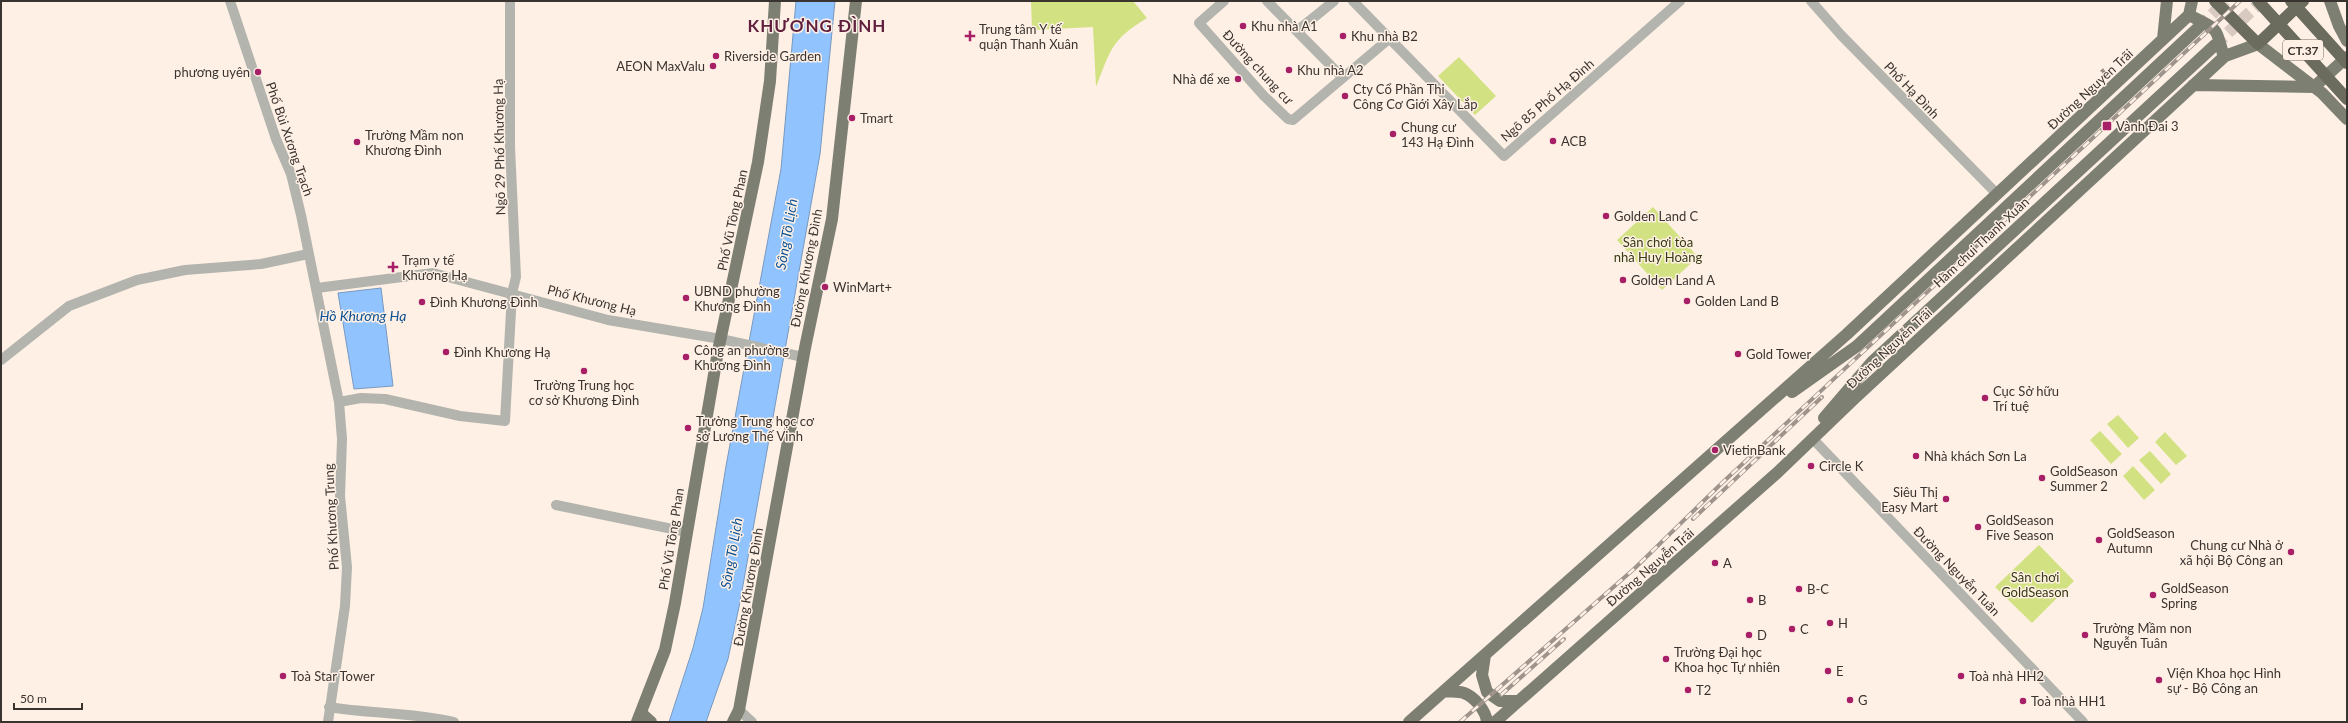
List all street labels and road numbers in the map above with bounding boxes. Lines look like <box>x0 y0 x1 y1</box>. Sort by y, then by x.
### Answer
street label: Đường chung cư <box>1219 26 1297 108</box>
road number: CT.37 <box>2283 40 2323 60</box>
street label: Đường Nguyễn Trãi <box>2044 45 2136 133</box>
street label: Ngõ 85 Phố Hạ Đình <box>1497 55 1597 145</box>
street label: Phố Hạ Đình <box>1881 58 1943 122</box>
street label: Ngõ 29 Phố Khương Hạ <box>490 79 508 215</box>
street label: Phố Bùi Xương Trạch <box>263 80 317 198</box>
street label: Phố Vũ Tông Phan <box>713 168 751 272</box>
street label: Hầm chui Thanh Xuân <box>1930 193 2032 291</box>
street label: Đường Khương Đình <box>787 207 825 329</box>
street label: Phố Khương Hạ <box>546 281 638 319</box>
street label: Đường Nguyễn Trãi <box>1843 304 1935 392</box>
street label: Phố Khương Trung <box>320 463 342 571</box>
street label: Phố Vũ Tông Phan <box>655 487 687 591</box>
street label: Đường Nguyễn Tuân <box>1910 523 2004 619</box>
street label: Đường Nguyễn Trãi <box>1603 525 1697 609</box>
street label: Đường Khương Đình <box>730 526 766 648</box>

